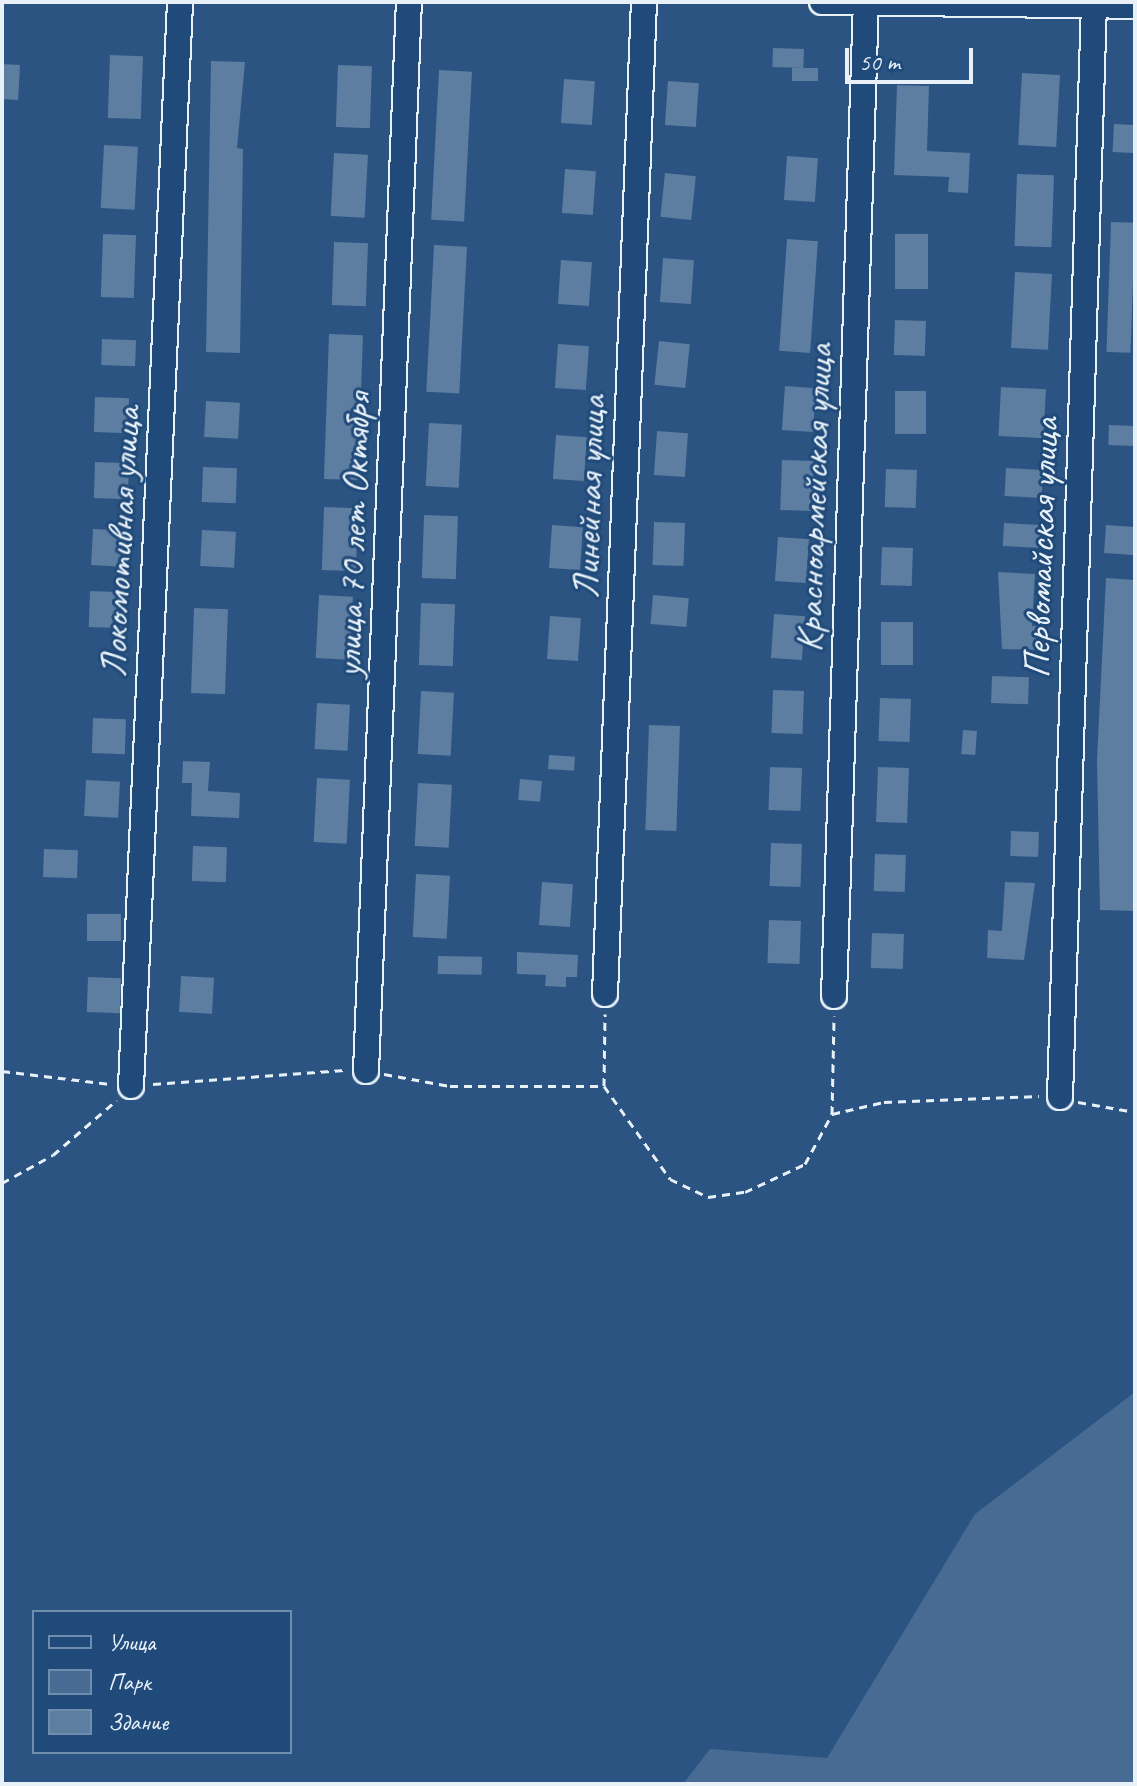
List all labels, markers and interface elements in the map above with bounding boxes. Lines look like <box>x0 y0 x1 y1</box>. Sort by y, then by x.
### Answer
scale bar <box>849 32 977 82</box>
text: 50 m <box>859 47 900 77</box>
street label: Красноармейская улица <box>786 342 842 654</box>
street label: улица 70 лет Октября <box>325 389 381 681</box>
street label: Линейная улица <box>563 393 615 601</box>
street label: Локомотивная улица <box>90 406 150 678</box>
street label: Первомайская улица <box>1014 416 1068 680</box>
legend <box>32 1610 292 1754</box>
text: Улица <box>108 1627 156 1657</box>
text: Парк <box>108 1667 151 1697</box>
text: Здание <box>108 1707 168 1737</box>

